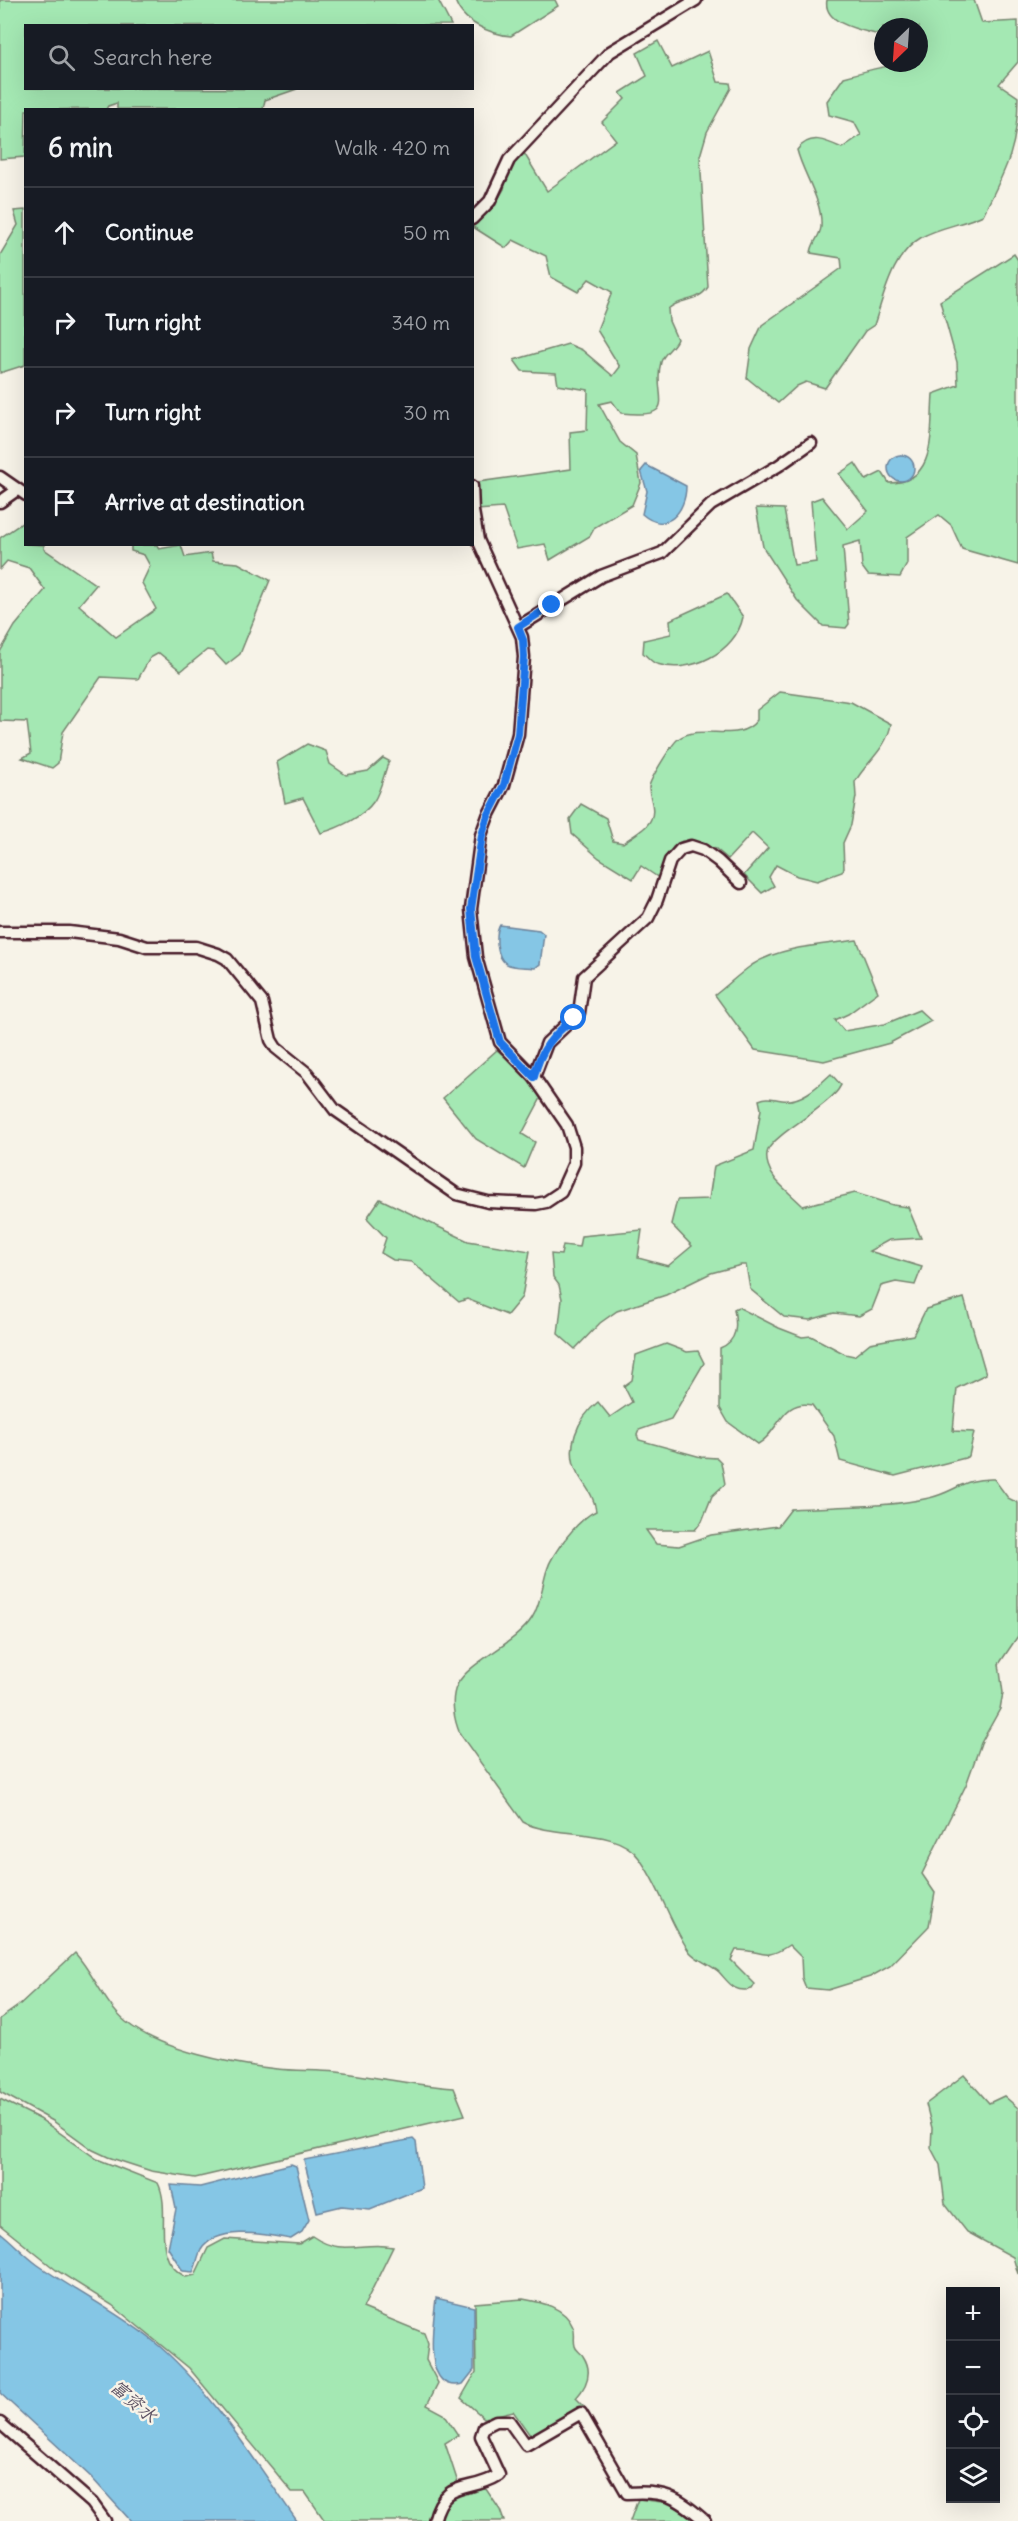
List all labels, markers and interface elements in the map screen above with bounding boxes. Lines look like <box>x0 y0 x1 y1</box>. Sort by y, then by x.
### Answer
north arrow <box>874 18 928 72</box>
search box <box>24 24 474 90</box>
icon: search <box>45 41 78 74</box>
text: Search here <box>93 43 212 71</box>
text: 6 min <box>48 131 113 164</box>
text: Walk · 420 m <box>334 135 450 160</box>
icon: ahead <box>48 216 81 249</box>
text: Continue <box>105 218 194 246</box>
text: 50 m <box>403 220 450 245</box>
icon: right <box>48 306 81 339</box>
text: Turn right <box>105 308 201 336</box>
text: 340 m <box>392 310 450 335</box>
icon: right <box>48 396 81 429</box>
text: Turn right <box>105 398 201 426</box>
text: 30 m <box>403 400 450 425</box>
icon: arrive <box>48 486 81 519</box>
text: Arrive at destination <box>105 488 305 516</box>
route end <box>538 591 564 617</box>
route start <box>560 1004 586 1030</box>
map controls <box>946 2287 1000 2503</box>
button: + <box>946 2287 1000 2341</box>
button: − <box>946 2341 1000 2395</box>
water label: 富资水 <box>106 2375 163 2428</box>
button: locate <box>946 2395 1000 2449</box>
button: layers <box>946 2449 1000 2503</box>

